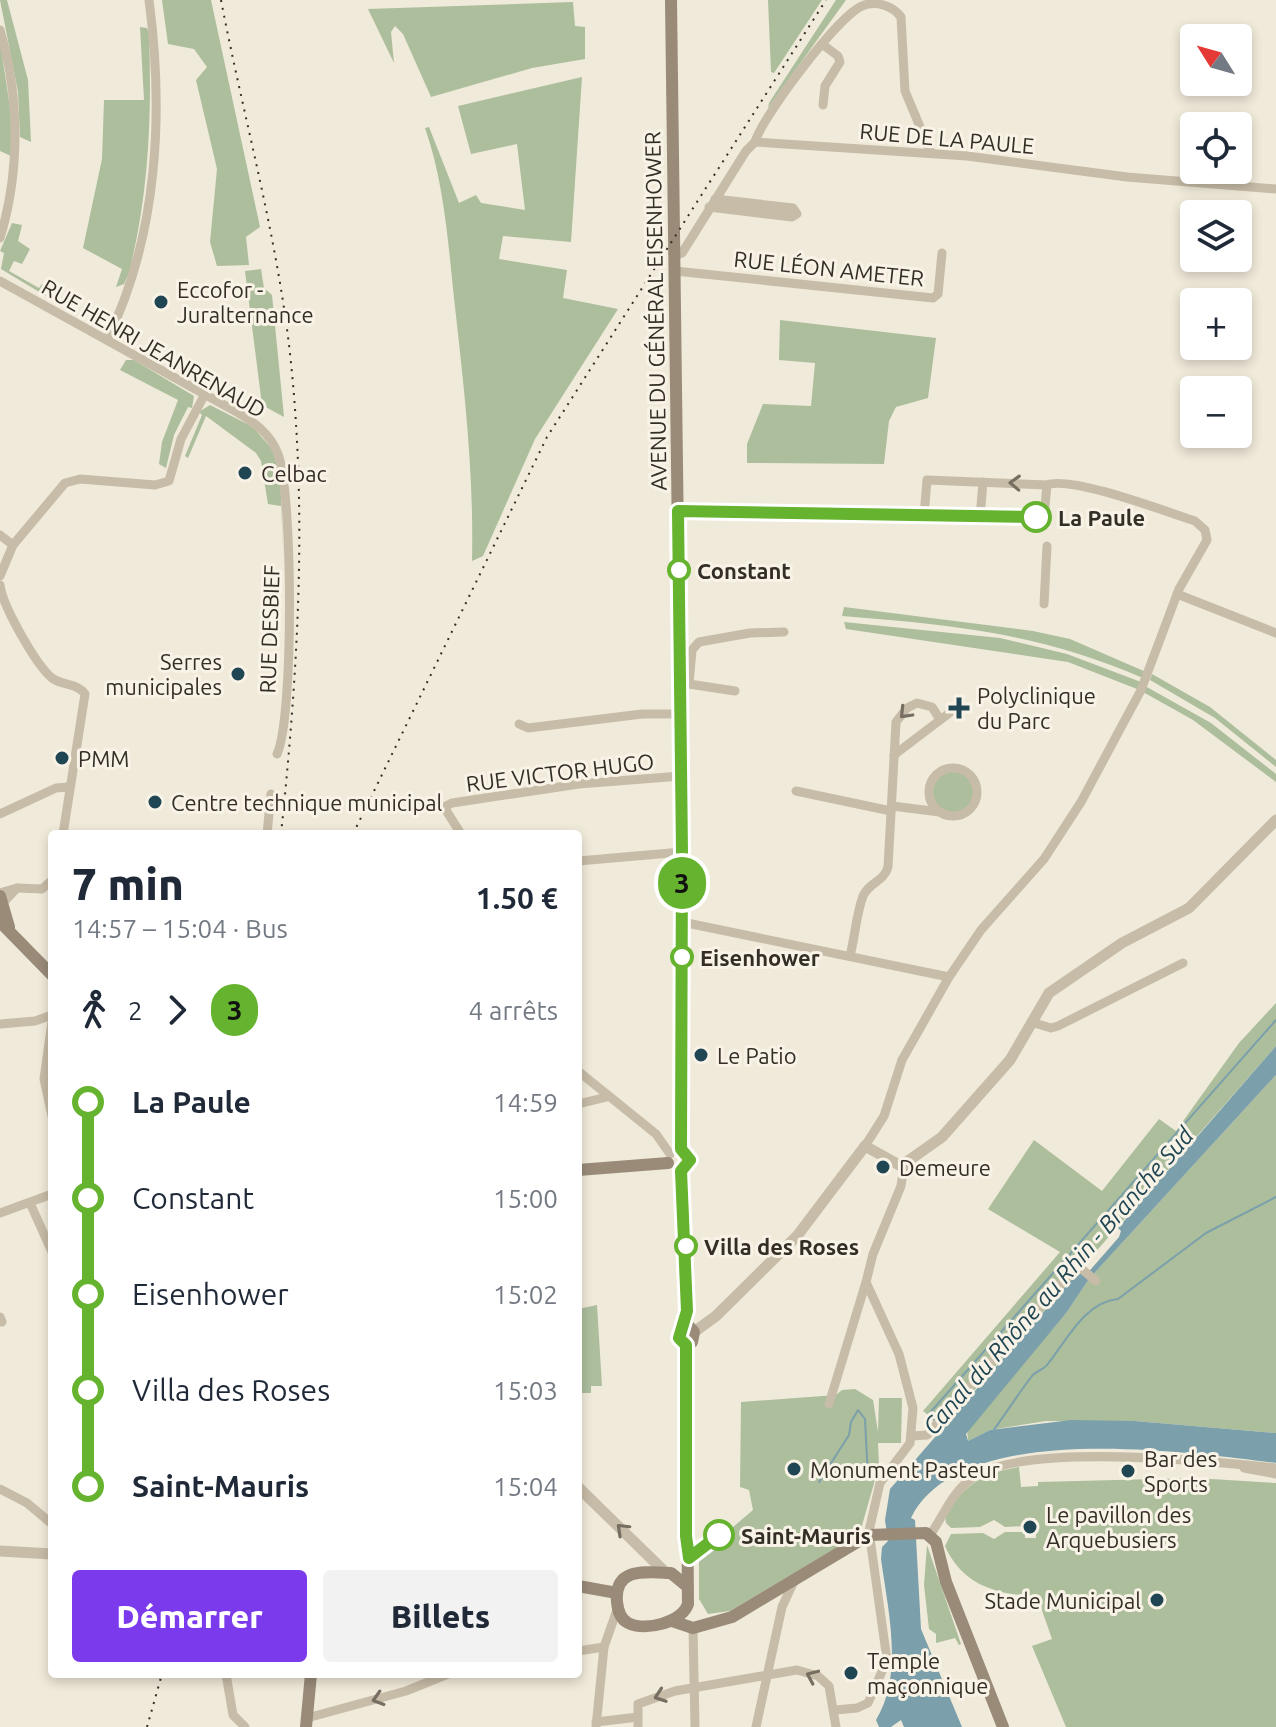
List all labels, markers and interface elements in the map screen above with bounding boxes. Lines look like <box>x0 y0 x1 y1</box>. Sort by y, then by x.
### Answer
north arrow <box>1180 24 1252 96</box>
map controls <box>1180 24 1252 448</box>
button: locate <box>1180 112 1252 184</box>
street label: RUE DE LA PAULE <box>859 118 1035 158</box>
street label: AVENUE DU GÉNÉRAL EISENHOWER <box>638 131 671 491</box>
button: layers <box>1180 200 1252 272</box>
street label: RUE LÉON AMETER <box>733 245 926 290</box>
street label: RUE HENRI JEANRENAUD <box>38 274 270 422</box>
place label: Eccofor - Juralternance <box>177 277 314 327</box>
button: + <box>1180 288 1252 360</box>
marker: Eccofor - Juralternance <box>152 293 170 311</box>
button: − <box>1180 376 1252 448</box>
place label: Celbac <box>261 461 327 486</box>
marker: Celbac <box>236 464 254 482</box>
one-way arrow <box>1008 475 1021 492</box>
marker: La Paule <box>1021 502 1051 532</box>
place label: La Paule <box>1058 505 1145 530</box>
place label: Constant <box>697 558 791 583</box>
marker: Constant <box>668 559 690 581</box>
street label: RUE DESBIEF <box>254 564 284 694</box>
place label: Serres municipales <box>105 649 222 699</box>
marker: Serres municipales <box>229 665 247 683</box>
place label: Polyclinique du Parc <box>977 683 1096 733</box>
marker: Polyclinique du Parc <box>948 697 970 719</box>
one-way arrow <box>900 704 915 719</box>
place label: PMM <box>78 746 129 771</box>
street label: RUE VICTOR HUGO <box>465 748 655 796</box>
marker: PMM <box>53 749 71 767</box>
place label: Centre technique municipal <box>171 790 443 815</box>
marker: Centre technique municipal <box>146 793 164 811</box>
line badge: 3 <box>656 857 708 909</box>
text: 7 min <box>72 859 184 908</box>
text: 3 <box>674 867 690 898</box>
text: 1.50 € <box>476 881 558 915</box>
text: 14:57 – 15:04 · Bus <box>72 914 288 943</box>
place label: Eisenhower <box>700 945 820 970</box>
marker: Eisenhower <box>671 946 693 968</box>
icon: walk <box>72 988 116 1032</box>
icon: forward <box>155 988 199 1032</box>
text: 3 <box>227 994 242 1025</box>
text: 2 <box>128 996 143 1025</box>
text: 4 arrêts <box>468 996 558 1025</box>
place label: Le Patio <box>717 1043 797 1068</box>
marker: Le Patio <box>692 1046 710 1064</box>
text: La Paule <box>132 1085 251 1119</box>
text: 14:59 <box>493 1088 558 1117</box>
water label: Canal du Rhône au Rhin - Branche Sud <box>917 1122 1199 1440</box>
place label: Demeure <box>899 1155 991 1180</box>
marker: Demeure <box>874 1158 892 1176</box>
text: Constant <box>132 1181 254 1215</box>
text: 15:00 <box>493 1184 558 1213</box>
place label: Villa des Roses <box>704 1234 859 1259</box>
marker: Villa des Roses <box>675 1235 697 1257</box>
text: Eisenhower <box>132 1277 289 1311</box>
text: 15:02 <box>493 1280 558 1309</box>
text: Villa des Roses <box>132 1373 330 1407</box>
text: 15:03 <box>493 1376 558 1405</box>
place label: Bar des Sports <box>1144 1446 1217 1496</box>
place label: Monument Pasteur <box>810 1457 1001 1482</box>
marker: Monument Pasteur <box>785 1460 803 1478</box>
marker: Bar des Sports <box>1119 1462 1137 1480</box>
text: Saint-Mauris <box>132 1469 309 1503</box>
text: 15:04 <box>493 1472 558 1501</box>
place label: Le pavillon des Arquebusiers <box>1046 1502 1191 1552</box>
marker: Le pavillon des Arquebusiers <box>1021 1518 1039 1536</box>
marker: Saint-Mauris <box>704 1520 734 1550</box>
place label: Saint-Mauris <box>741 1523 871 1548</box>
one-way arrow <box>617 1524 631 1539</box>
button: Démarrer <box>72 1570 307 1662</box>
button: Billets <box>323 1570 558 1662</box>
place label: Stade Municipal <box>984 1588 1141 1613</box>
marker: Stade Municipal <box>1148 1591 1166 1609</box>
place label: Temple maçonnique <box>867 1648 988 1698</box>
marker: Temple maçonnique <box>842 1664 860 1682</box>
one-way arrow <box>805 1669 820 1685</box>
one-way arrow <box>653 1686 667 1702</box>
one-way arrow <box>372 1690 386 1706</box>

